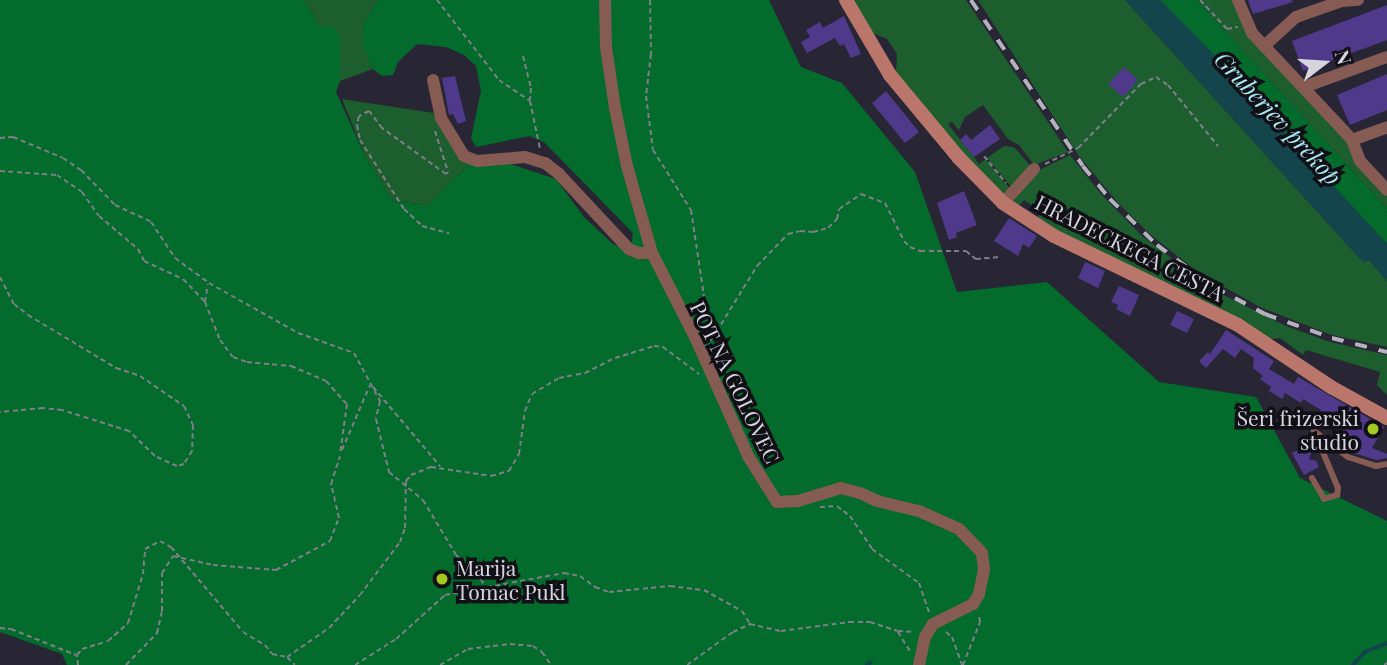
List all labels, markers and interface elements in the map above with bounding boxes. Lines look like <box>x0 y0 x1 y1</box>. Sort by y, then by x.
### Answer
north arrow <box>1289 28 1359 98</box>
water label: Gruberjev prekop <box>1209 46 1347 190</box>
text: N <box>1330 46 1359 67</box>
street label: HRADECKEGA CESTA <box>1032 189 1228 305</box>
street label: POT NA GOLOVEC <box>686 297 786 467</box>
place label: Šeri frizerski studio <box>1237 404 1359 454</box>
marker: Šeri frizerski studio <box>1365 421 1381 437</box>
place label: Marija Tomac Pukl <box>456 554 566 604</box>
marker: Marija Tomac Pukl <box>434 571 450 587</box>

